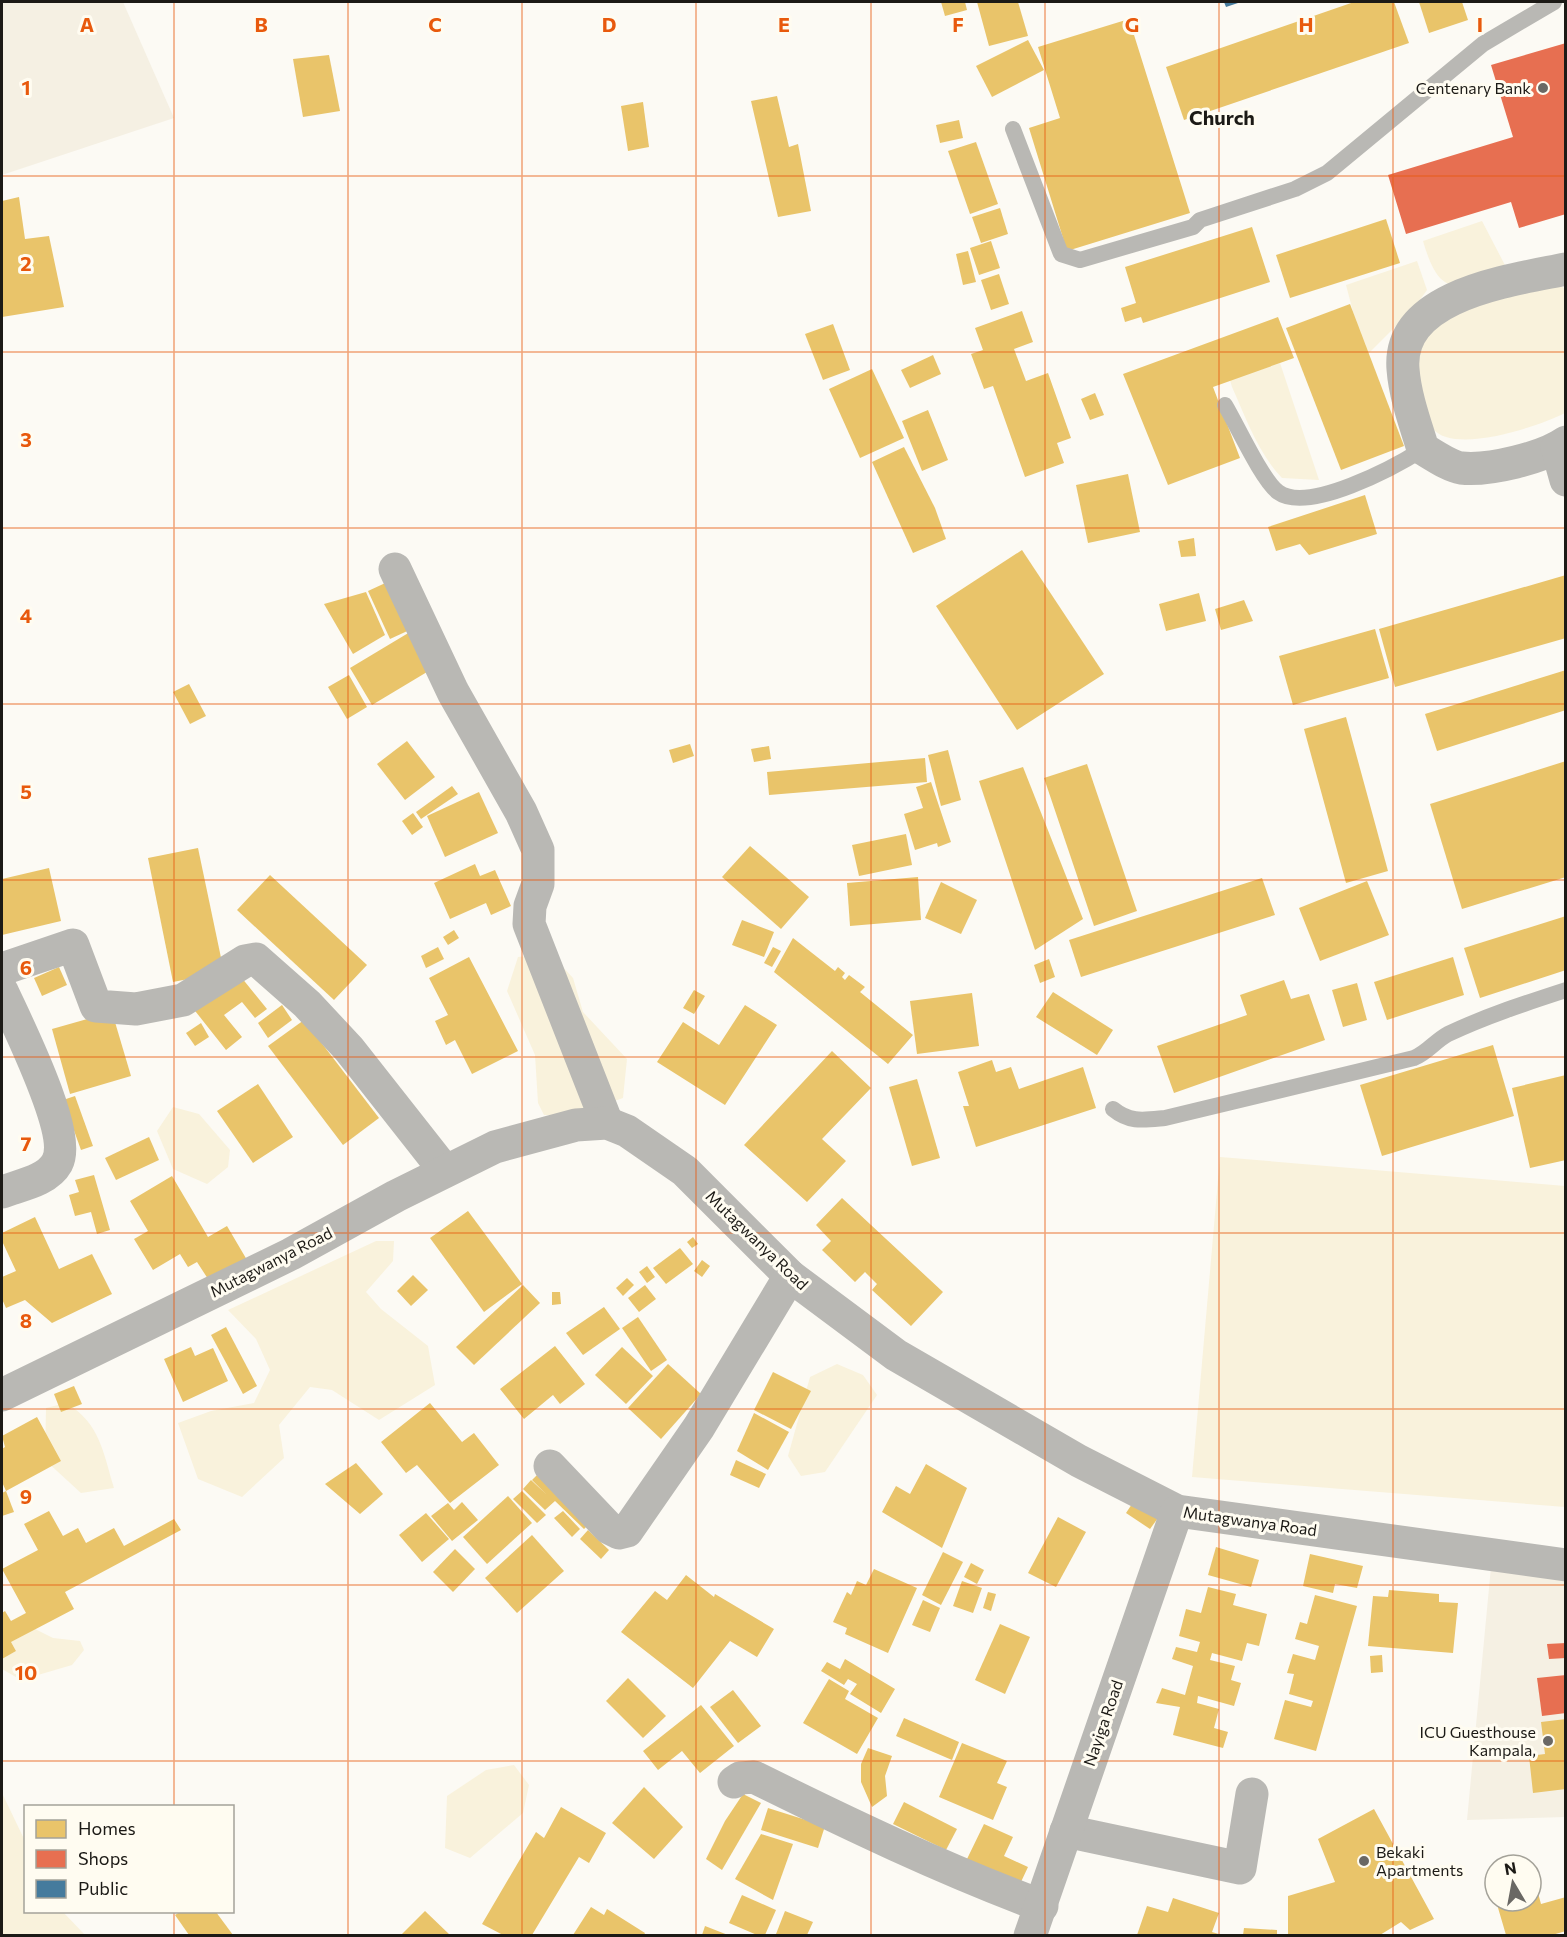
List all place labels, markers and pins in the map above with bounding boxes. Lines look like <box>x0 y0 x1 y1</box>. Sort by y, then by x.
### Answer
place label: Centenary Bank <box>1416 78 1531 97</box>
marker: Centenary Bank <box>1536 81 1550 95</box>
place label: ICU Guesthouse Kampala, <box>1420 1722 1536 1759</box>
marker: ICU Guesthouse Kampala, <box>1541 1734 1555 1748</box>
place label: Bekaki Apartments <box>1376 1842 1463 1879</box>
marker: Bekaki Apartments <box>1357 1854 1371 1868</box>

